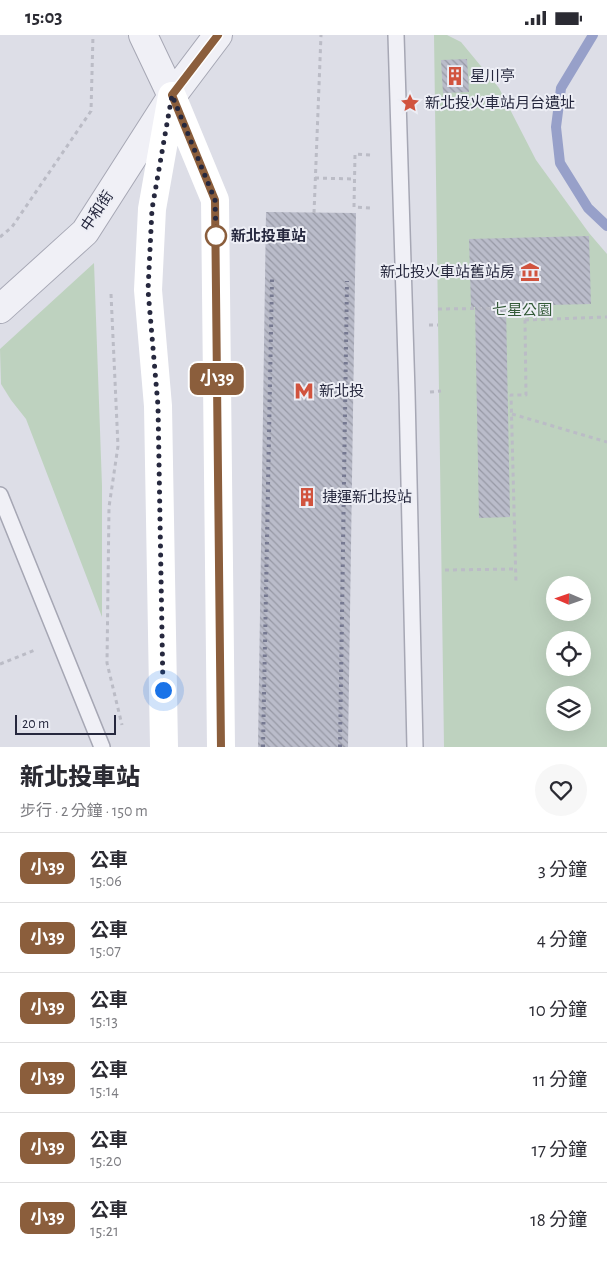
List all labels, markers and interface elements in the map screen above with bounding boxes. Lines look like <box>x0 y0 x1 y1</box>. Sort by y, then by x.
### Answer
text: 15:03 <box>25 8 63 27</box>
building icon: 星川亭 <box>444 65 466 87</box>
place label: 星川亭 <box>470 68 515 84</box>
place icon: 新北投火車站月台遺址 <box>399 92 421 114</box>
place label: 新北投火車站月台遺址 <box>425 94 575 111</box>
street label: 中和街 <box>78 188 116 234</box>
marker: 新北投車站 <box>205 225 227 247</box>
place label: 新北投車站 <box>231 228 306 244</box>
museum icon: 新北投火車站舊站房 <box>519 261 541 283</box>
place label: 新北投火車站舊站房 <box>380 263 515 280</box>
park label: 七星公園 <box>492 302 552 318</box>
line badge: 小39 <box>188 363 246 395</box>
text: 小39 <box>200 370 234 388</box>
metro station icon: 新北投 <box>293 380 315 402</box>
place label: 新北投 <box>319 382 364 399</box>
building icon: 捷運新北投站 <box>296 486 318 508</box>
place label: 捷運新北投站 <box>322 488 412 505</box>
north arrow <box>546 576 591 621</box>
map controls <box>546 576 591 731</box>
button: locate <box>546 631 591 676</box>
your location <box>151 678 176 703</box>
button: layers <box>546 686 591 731</box>
scale bar <box>15 712 116 735</box>
text: 20 m <box>22 717 49 731</box>
button: heart <box>535 764 587 816</box>
text: 新北投車站 <box>20 766 140 790</box>
text: 步行 · 2 分鐘 · 150 m <box>20 803 148 819</box>
text: 公車 <box>90 851 128 870</box>
text: 小39 <box>30 859 65 877</box>
text: 3 分鐘 <box>538 861 587 880</box>
text: 15:06 <box>90 873 122 889</box>
text: 公車 <box>90 921 128 940</box>
text: 小39 <box>30 929 65 947</box>
text: 4 分鐘 <box>537 931 587 950</box>
text: 15:07 <box>90 943 121 959</box>
text: 公車 <box>90 991 128 1010</box>
text: 小39 <box>30 999 65 1017</box>
text: 10 分鐘 <box>529 1001 587 1020</box>
text: 15:13 <box>90 1013 118 1029</box>
text: 公車 <box>90 1061 128 1080</box>
text: 小39 <box>30 1069 65 1087</box>
text: 11 分鐘 <box>533 1071 587 1090</box>
text: 15:14 <box>90 1083 119 1099</box>
text: 公車 <box>90 1131 128 1150</box>
text: 小39 <box>30 1139 65 1157</box>
text: 17 分鐘 <box>531 1141 587 1160</box>
text: 15:20 <box>90 1153 122 1169</box>
text: 公車 <box>90 1201 128 1220</box>
text: 小39 <box>30 1209 65 1227</box>
text: 18 分鐘 <box>530 1211 587 1230</box>
text: 15:21 <box>90 1223 119 1239</box>

